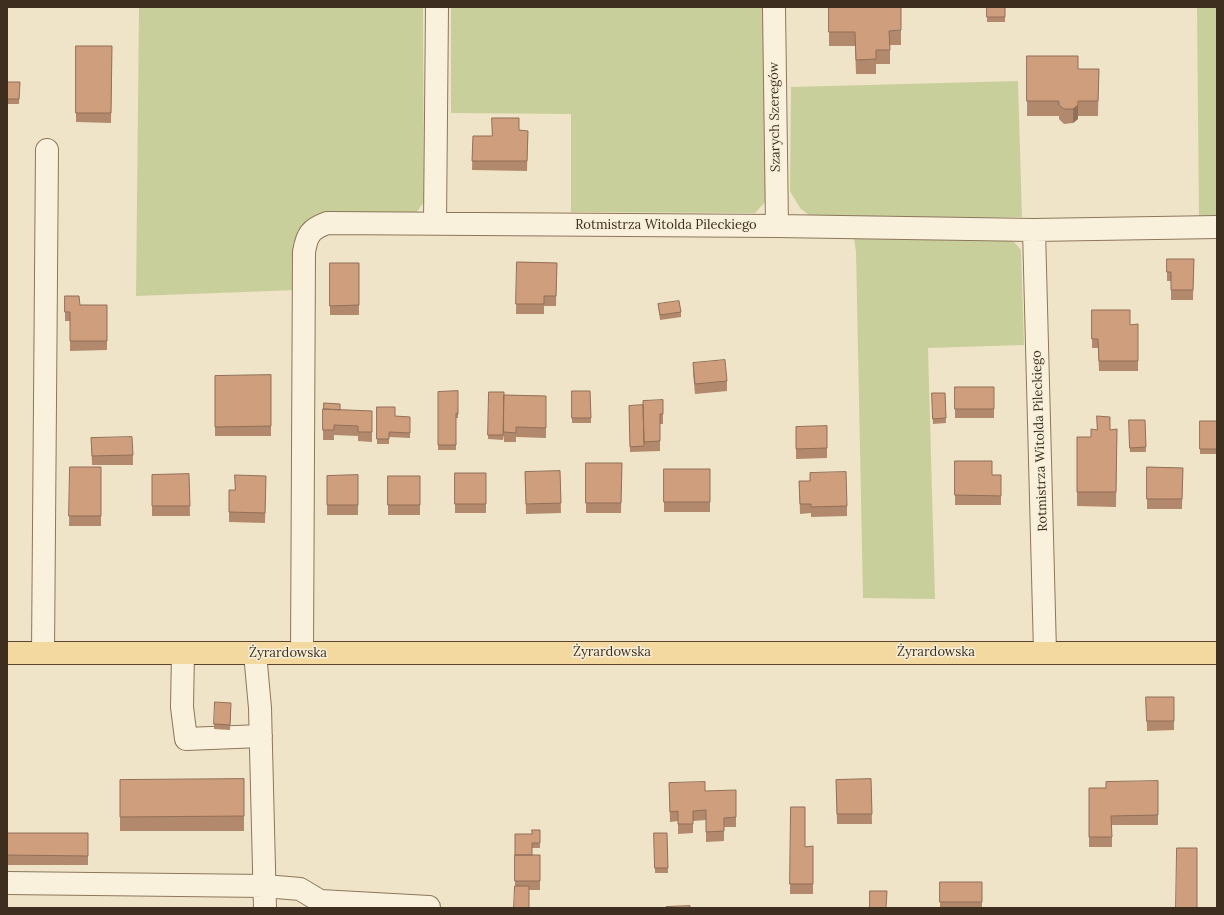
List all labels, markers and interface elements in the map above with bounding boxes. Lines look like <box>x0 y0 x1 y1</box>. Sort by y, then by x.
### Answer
street label: Szarych Szeregów <box>766 62 784 172</box>
street label: Rotmistrza Witolda Pileckiego <box>575 217 757 233</box>
street label: Rotmistrza Witolda Pileckiego <box>1029 350 1051 532</box>
street label: Żyrardowska <box>573 644 651 660</box>
street label: Żyrardowska <box>897 644 975 660</box>
street label: Żyrardowska <box>249 645 327 661</box>

